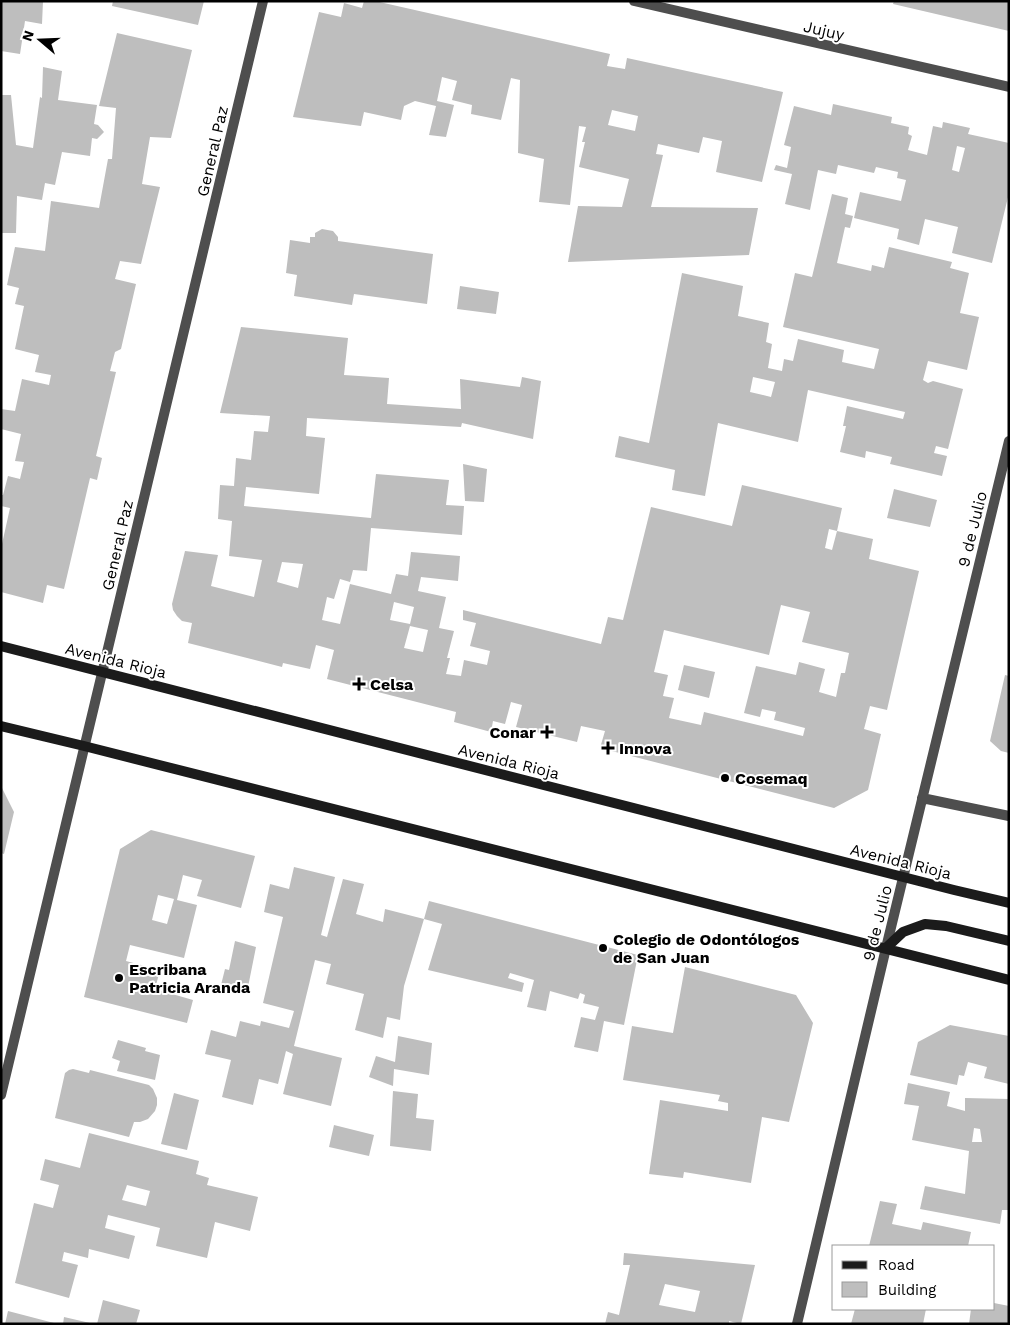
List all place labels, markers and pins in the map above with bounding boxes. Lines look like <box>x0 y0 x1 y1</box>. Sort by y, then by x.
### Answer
place label: Celsa <box>370 675 414 694</box>
marker: Celsa <box>352 677 366 691</box>
place label: Conar <box>489 723 536 742</box>
marker: Conar <box>540 725 554 739</box>
place label: Innova <box>619 739 672 758</box>
marker: Innova <box>601 741 615 755</box>
place label: Cosemaq <box>735 769 808 788</box>
marker: Cosemaq <box>719 772 731 784</box>
place label: Colegio de Odontólogos de San Juan <box>613 930 800 967</box>
marker: Colegio de Odontólogos de San Juan <box>597 942 609 954</box>
place label: Escribana Patricia Aranda <box>129 960 251 997</box>
marker: Escribana Patricia Aranda <box>113 972 125 984</box>

